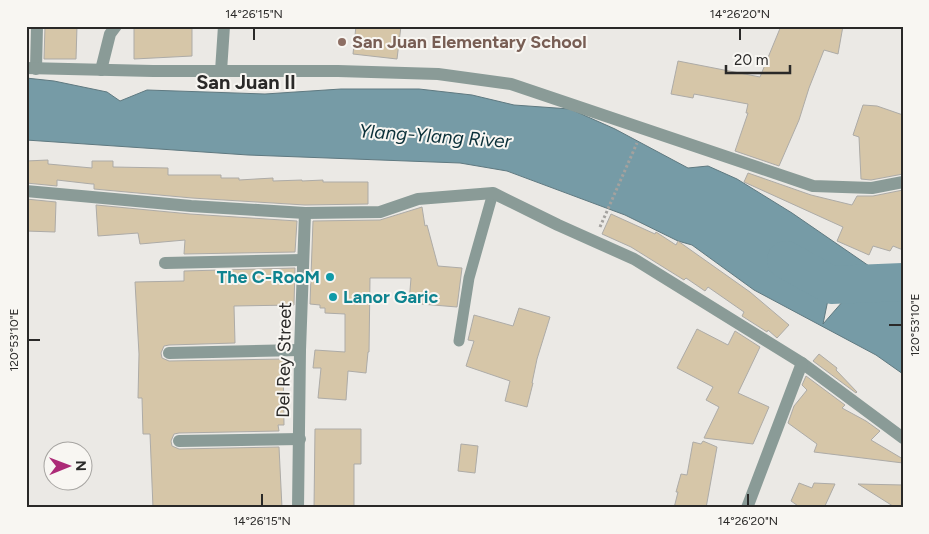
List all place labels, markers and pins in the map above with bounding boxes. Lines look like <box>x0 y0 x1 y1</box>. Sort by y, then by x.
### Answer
place label: San Juan Elementary School <box>352 31 587 53</box>
marker: San Juan Elementary School <box>336 36 348 48</box>
place label: The C-RooM <box>217 266 320 288</box>
marker: The C-RooM <box>324 271 336 283</box>
place label: Lanor Garic <box>343 286 439 308</box>
marker: Lanor Garic <box>327 291 339 303</box>

